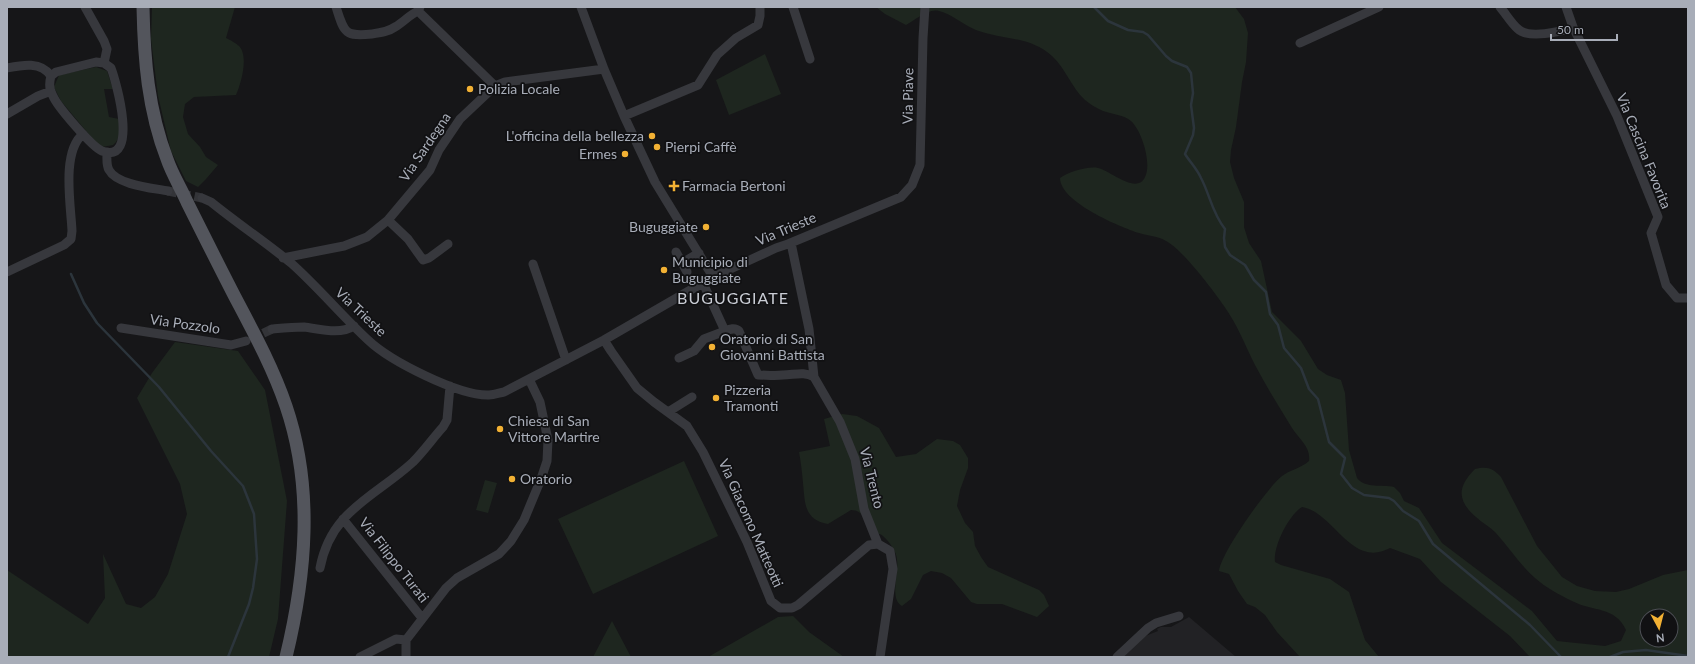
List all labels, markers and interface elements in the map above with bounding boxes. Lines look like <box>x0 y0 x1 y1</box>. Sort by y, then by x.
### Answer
scale bar <box>1551 16 1617 42</box>
text: 50 m <box>1557 22 1584 37</box>
street label: Via Piave <box>899 68 916 124</box>
place label: Polizia Locale <box>478 80 560 97</box>
marker: Polizia Locale <box>465 84 475 94</box>
street label: Via Cascina Favorita <box>1613 90 1675 211</box>
street label: Via Sardegna <box>395 109 454 185</box>
place label: L'officina della bellezza <box>506 127 644 144</box>
marker: L'officina della bellezza <box>647 131 657 141</box>
place label: Pierpi Caffè <box>665 138 737 155</box>
marker: Pierpi Caffè <box>652 142 662 152</box>
place label: Ermes <box>579 145 617 162</box>
marker: Ermes <box>620 149 630 159</box>
place label: Farmacia Bertoni <box>682 177 786 194</box>
marker: Farmacia Bertoni <box>669 181 679 191</box>
street label: Via Trieste <box>753 208 819 249</box>
place label: Buguggiate <box>629 218 698 235</box>
marker: Buguggiate <box>701 222 711 232</box>
place label: Municipio di Buguggiate <box>672 253 748 286</box>
marker: Municipio di Buguggiate <box>659 265 669 275</box>
street label: Via Trieste <box>332 284 391 340</box>
district label: BUGUGGIATE <box>677 288 789 307</box>
street label: Via Pozzolo <box>149 310 221 337</box>
place label: Oratorio di San Giovanni Battista <box>720 330 825 363</box>
marker: Oratorio di San Giovanni Battista <box>707 342 717 352</box>
place label: Pizzeria Tramonti <box>724 381 778 414</box>
marker: Pizzeria Tramonti <box>711 393 721 403</box>
place label: Chiesa di San Vittore Martire <box>508 412 600 445</box>
marker: Chiesa di San Vittore Martire <box>495 424 505 434</box>
street label: Via Trento <box>857 445 888 510</box>
street label: Via Giacomo Matteotti <box>715 456 787 590</box>
place label: Oratorio <box>520 470 572 487</box>
marker: Oratorio <box>507 474 517 484</box>
street label: Via Filippo Turati <box>356 514 433 606</box>
north arrow <box>1639 608 1679 648</box>
text: N <box>1655 631 1665 645</box>

